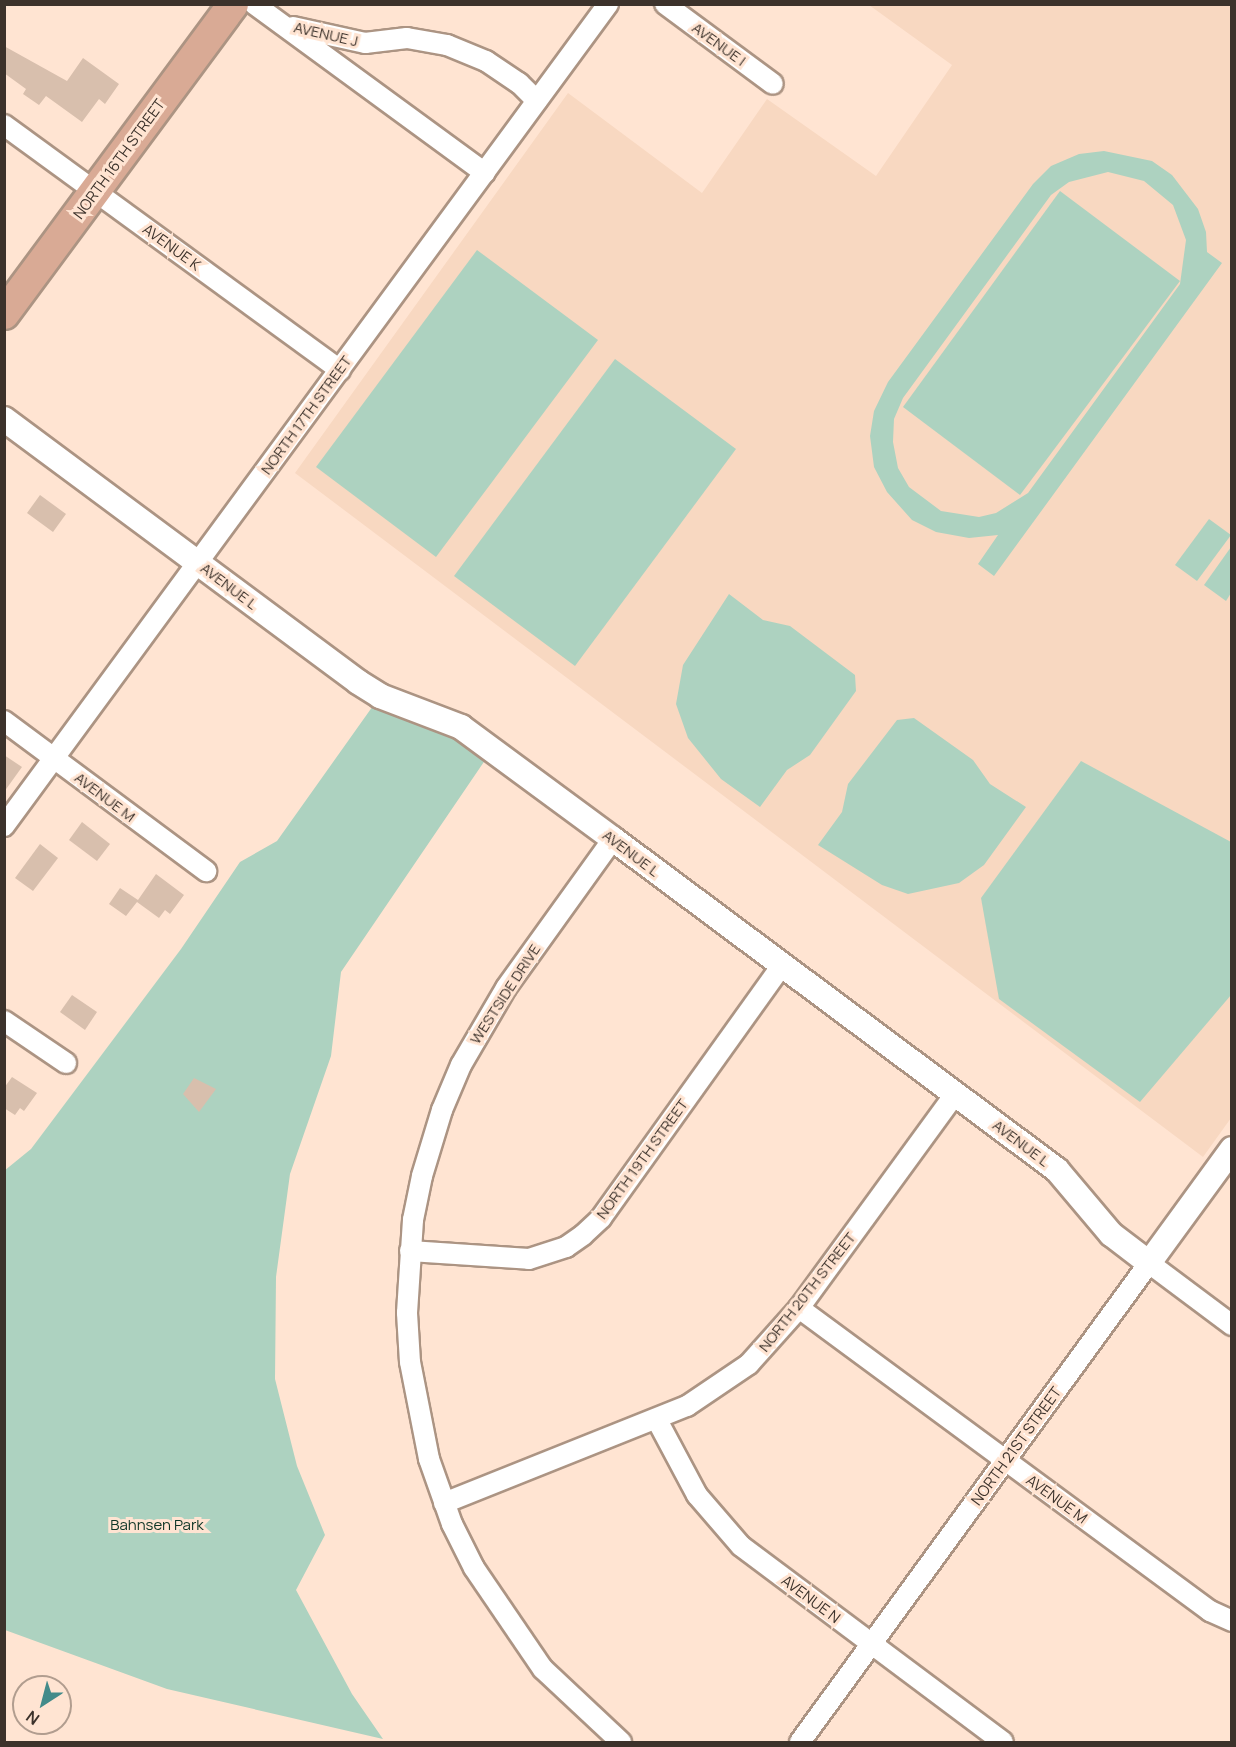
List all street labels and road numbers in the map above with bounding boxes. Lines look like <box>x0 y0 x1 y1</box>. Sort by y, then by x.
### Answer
street label: AVENUE J <box>292 18 360 50</box>
street label: AVENUE I <box>689 19 749 69</box>
street label: NORTH 16TH STREET <box>69 96 169 222</box>
street label: AVENUE K <box>139 220 205 274</box>
street label: NORTH 17TH STREET <box>257 352 355 478</box>
street label: AVENUE L <box>197 559 261 613</box>
street label: AVENUE M <box>71 768 139 826</box>
street label: AVENUE L <box>599 826 663 880</box>
street label: WESTSIDE DRIVE <box>466 941 544 1047</box>
street label: NORTH 19TH STREET <box>592 1096 692 1222</box>
street label: AVENUE L <box>989 1116 1053 1170</box>
street label: NORTH 20TH STREET <box>755 1229 859 1355</box>
street label: NORTH 21ST STREET <box>967 1383 1065 1509</box>
street label: AVENUE M <box>1023 1471 1091 1527</box>
street label: AVENUE N <box>778 1571 844 1627</box>

